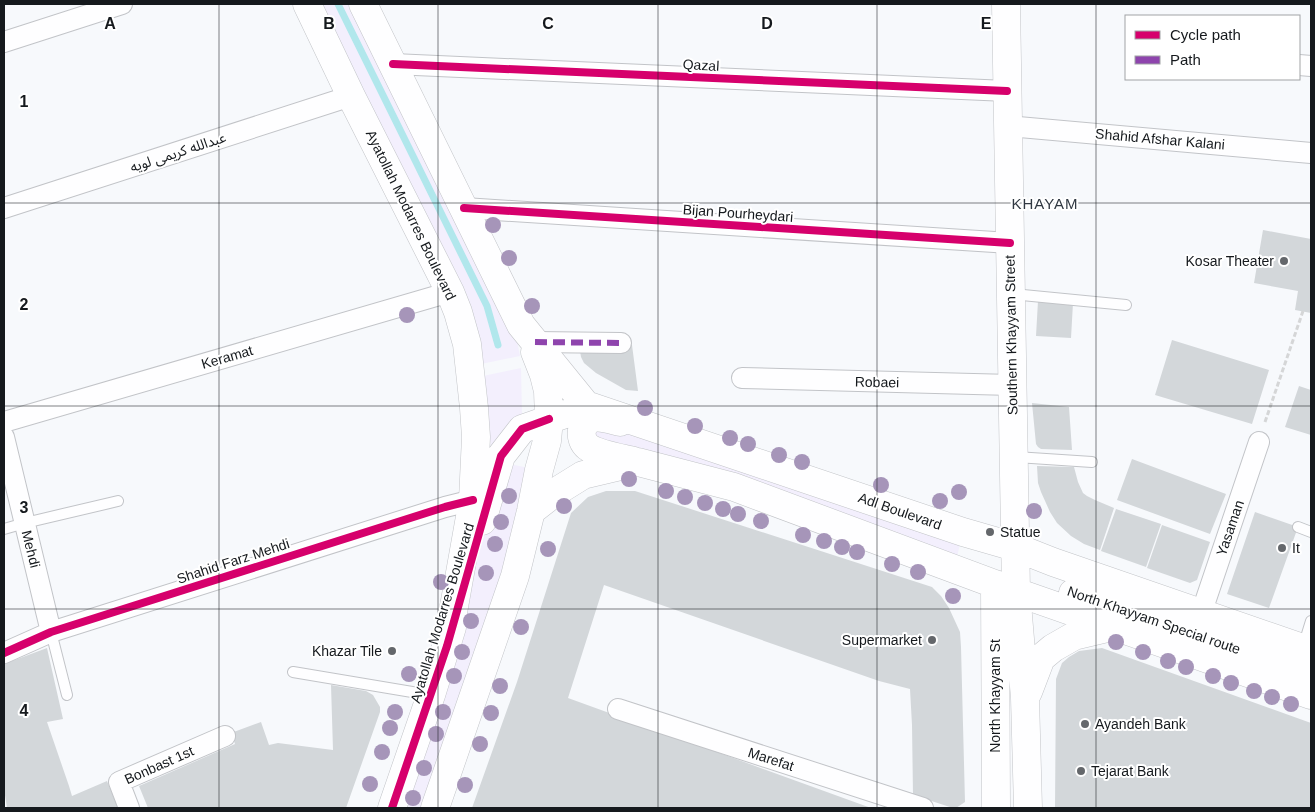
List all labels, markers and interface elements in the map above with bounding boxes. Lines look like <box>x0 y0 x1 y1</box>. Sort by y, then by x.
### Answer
text: A <box>104 15 116 32</box>
text: B <box>323 15 335 32</box>
text: C <box>542 15 554 32</box>
text: D <box>761 15 773 32</box>
text: E <box>981 15 992 32</box>
legend <box>1125 15 1300 80</box>
text: Cycle path <box>1170 26 1241 43</box>
text: Path <box>1170 51 1201 68</box>
street label: Qazal <box>682 56 720 74</box>
text: 1 <box>20 93 29 110</box>
street label: Shahid Afshar Kalani <box>1095 125 1225 153</box>
street label: Ayatollah Modarres Boulevard <box>363 127 459 303</box>
street label: عبدالله کریمی لویه <box>128 129 228 176</box>
district label: KHAYAM <box>1011 195 1079 212</box>
street label: Bijan Pourheydari <box>682 201 794 225</box>
place label: Kosar Theater <box>1186 253 1274 269</box>
street label: Southern Khayyam Street <box>1002 255 1020 415</box>
marker: Kosar Theater <box>1278 255 1290 267</box>
text: 2 <box>20 296 29 313</box>
street label: Keramat <box>199 342 255 372</box>
street label: Robaei <box>855 374 899 390</box>
street label: Adl Boulevard <box>856 489 944 533</box>
street label: Yasaman <box>1213 498 1247 558</box>
text: 3 <box>20 499 29 516</box>
street label: Ayatollah Modarres Boulevard <box>407 521 477 705</box>
place label: Statue <box>1000 524 1041 540</box>
marker: Statue <box>984 526 996 538</box>
street label: Mehdi <box>19 529 43 569</box>
street label: Shahid Farz Mehdi <box>175 535 291 587</box>
place label: It <box>1292 540 1300 556</box>
marker: It <box>1276 542 1288 554</box>
street label: North Khayyam Special route <box>1065 583 1243 657</box>
place label: Supermarket <box>842 632 922 648</box>
marker: Supermarket <box>926 634 938 646</box>
street label: North Khayyam St <box>987 639 1003 753</box>
place label: Khazar Tile <box>312 643 382 659</box>
marker: Khazar Tile <box>386 645 398 657</box>
text: 4 <box>20 702 29 719</box>
place label: Ayandeh Bank <box>1095 716 1187 732</box>
marker: Ayandeh Bank <box>1079 718 1091 730</box>
street label: Bonbast 1st <box>122 743 196 787</box>
street label: Marefat <box>746 744 796 774</box>
place label: Tejarat Bank <box>1091 763 1170 779</box>
marker: Tejarat Bank <box>1075 765 1087 777</box>

